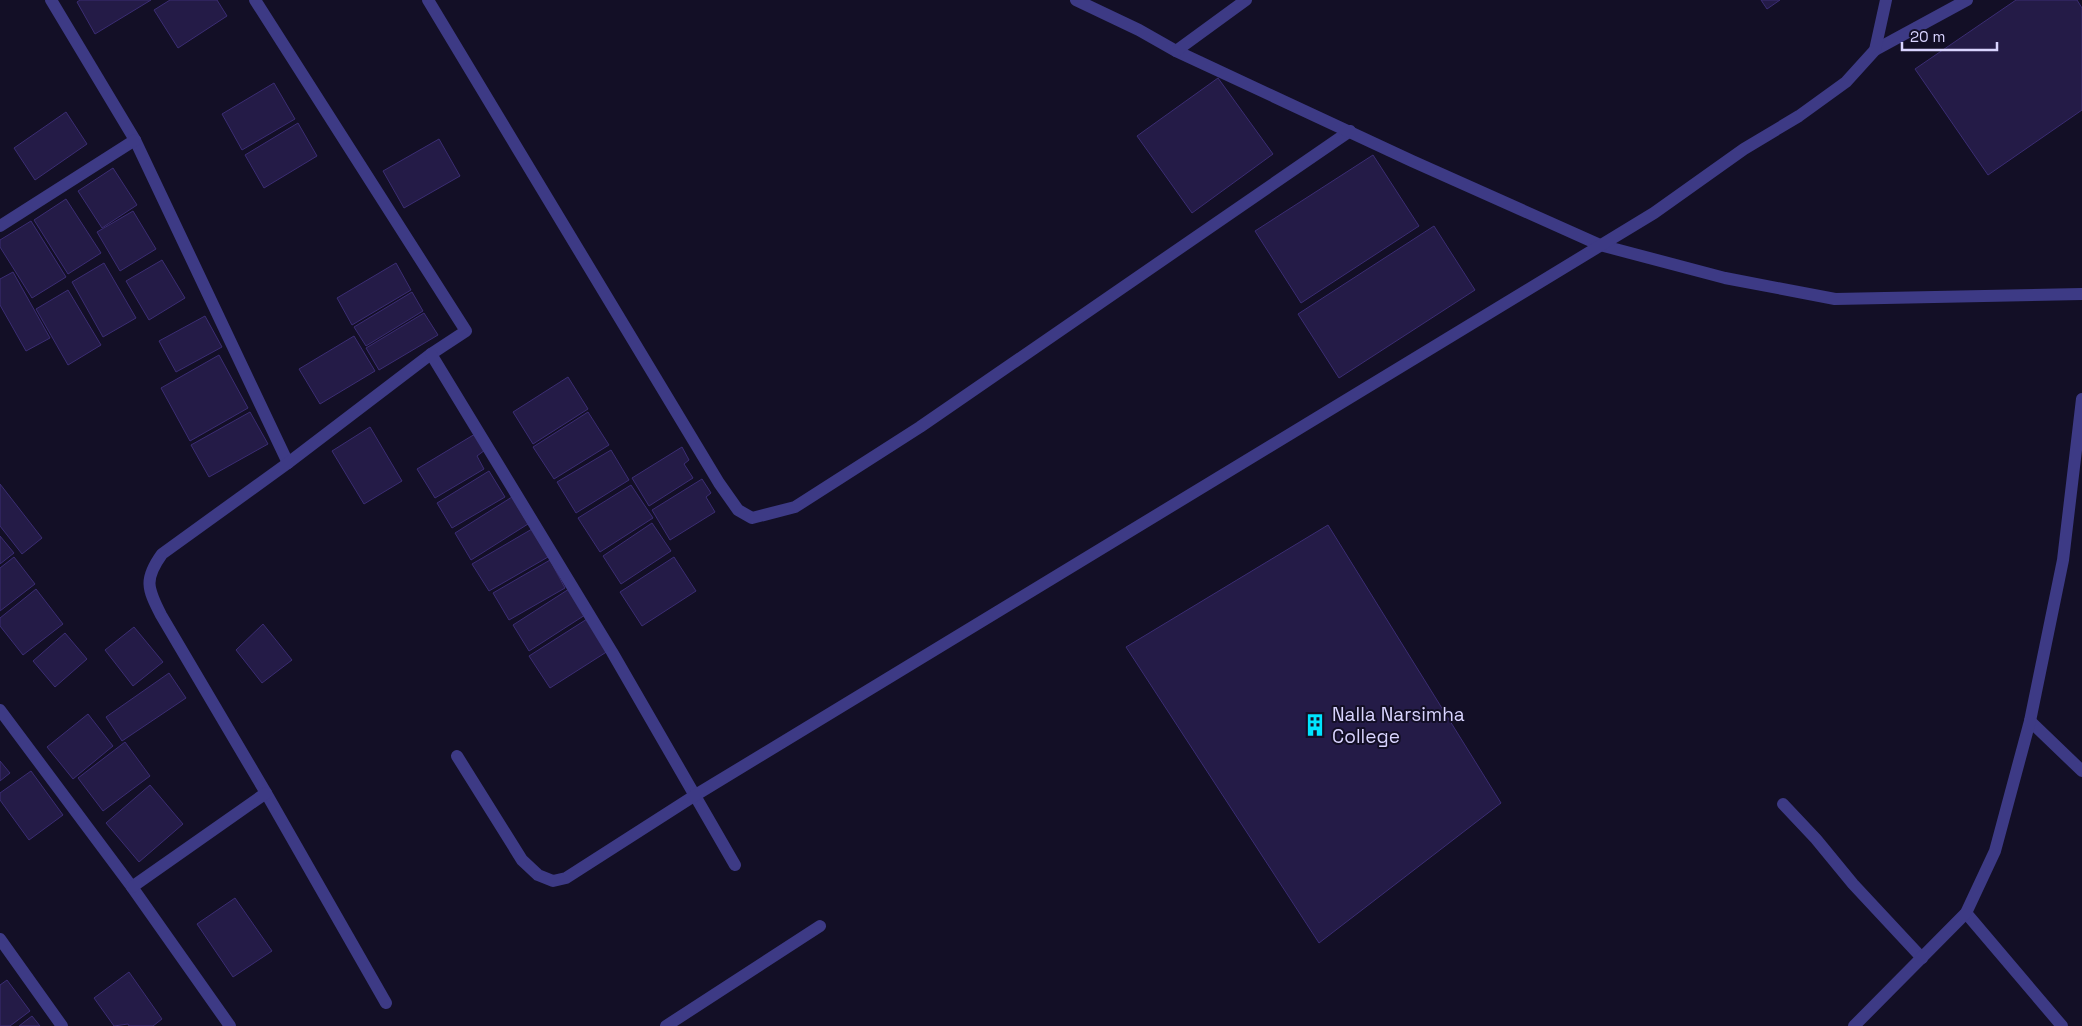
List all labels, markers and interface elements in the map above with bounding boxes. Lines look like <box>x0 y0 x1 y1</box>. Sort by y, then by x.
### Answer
scale bar <box>1902 20 1997 52</box>
text: 20 m <box>1910 27 1945 46</box>
place label: Nalla Narsimha College <box>1332 702 1465 749</box>
building icon: Nalla Narsimha College <box>1302 712 1328 738</box>

